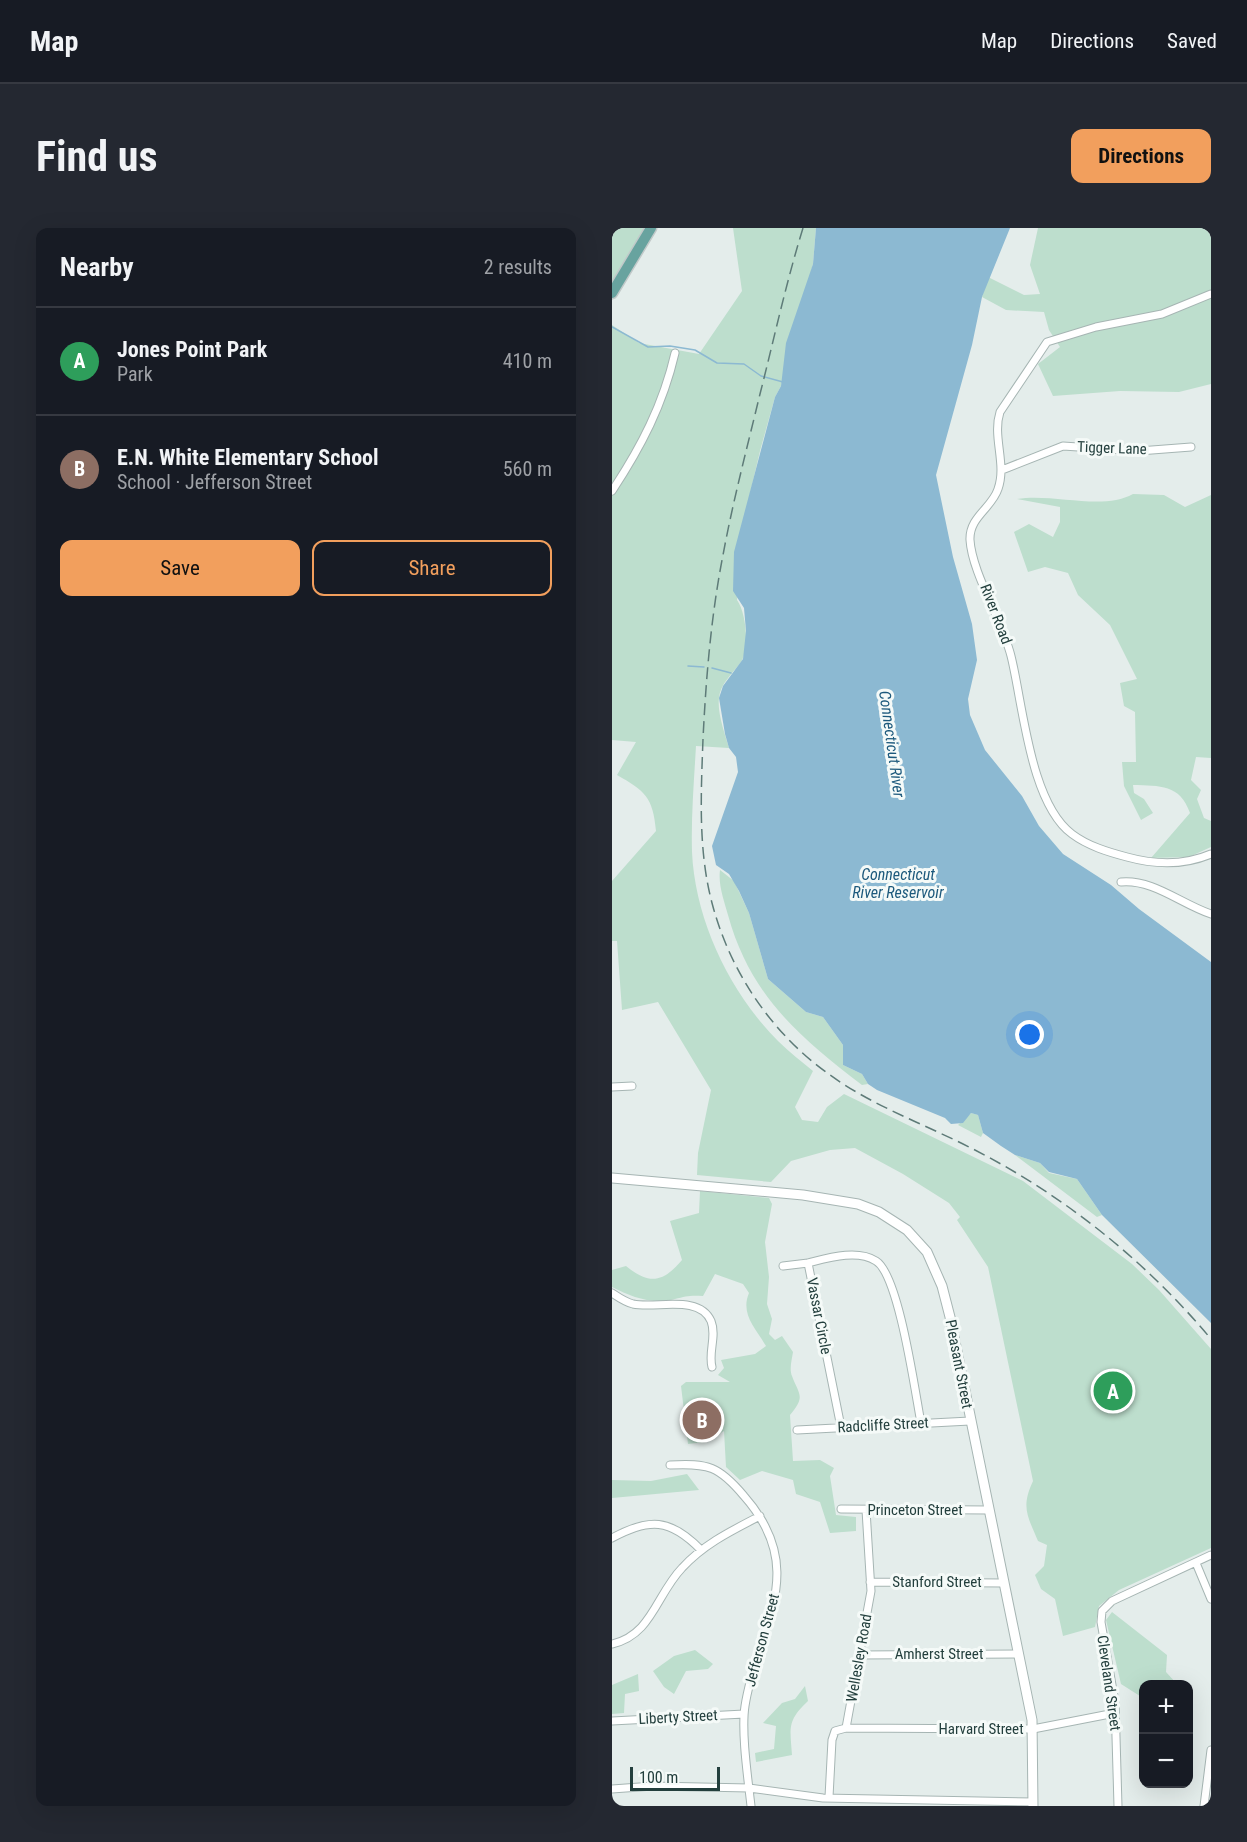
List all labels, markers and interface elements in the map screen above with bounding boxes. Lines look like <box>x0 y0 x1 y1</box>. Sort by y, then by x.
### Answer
text: Map <box>30 25 78 58</box>
text: Map <box>981 29 1017 53</box>
text: Directions <box>1050 29 1134 53</box>
text: Saved <box>1167 29 1217 53</box>
button: Directions <box>1071 129 1211 183</box>
text: Find us <box>36 132 157 181</box>
text: Nearby <box>60 252 134 282</box>
text: 2 results <box>484 255 552 279</box>
text: Jones Point Park <box>117 337 267 362</box>
text: A <box>74 349 85 373</box>
text: 410 m <box>503 349 552 373</box>
text: Park <box>117 362 153 386</box>
street label: Tigger Lane <box>1077 438 1147 458</box>
text: E.N. White Elementary School <box>117 445 379 470</box>
text: B <box>74 457 85 481</box>
text: 560 m <box>503 457 552 481</box>
text: School · Jefferson Street <box>117 470 312 494</box>
button: Save <box>60 540 300 596</box>
button: Share <box>312 540 552 596</box>
street label: River Road <box>976 581 1016 647</box>
water label: Connecticut River <box>875 689 909 800</box>
water label: Connecticut River Reservoir <box>852 865 945 902</box>
your location <box>1015 1020 1044 1049</box>
street label: Vassar Circle <box>803 1276 835 1356</box>
street label: Pleasant Street <box>942 1318 976 1410</box>
pin: A <box>1094 1368 1132 1414</box>
pin: B <box>682 1398 722 1442</box>
street label: Radcliffe Street <box>837 1414 929 1436</box>
street label: Princeton Street <box>867 1501 963 1519</box>
street label: Stanford Street <box>892 1573 982 1591</box>
street label: Jefferson Street <box>741 1592 783 1688</box>
street label: Wellesley Road <box>842 1613 876 1703</box>
street label: Cleveland Street <box>1093 1634 1125 1732</box>
street label: Amherst Street <box>895 1645 983 1663</box>
map controls <box>1139 1680 1193 1788</box>
button: + <box>1139 1680 1193 1734</box>
street label: Liberty Street <box>638 1706 718 1728</box>
street label: Harvard Street <box>938 1720 1024 1738</box>
button: − <box>1139 1734 1193 1788</box>
scale bar <box>630 1764 720 1792</box>
text: 100 m <box>639 1768 678 1787</box>

